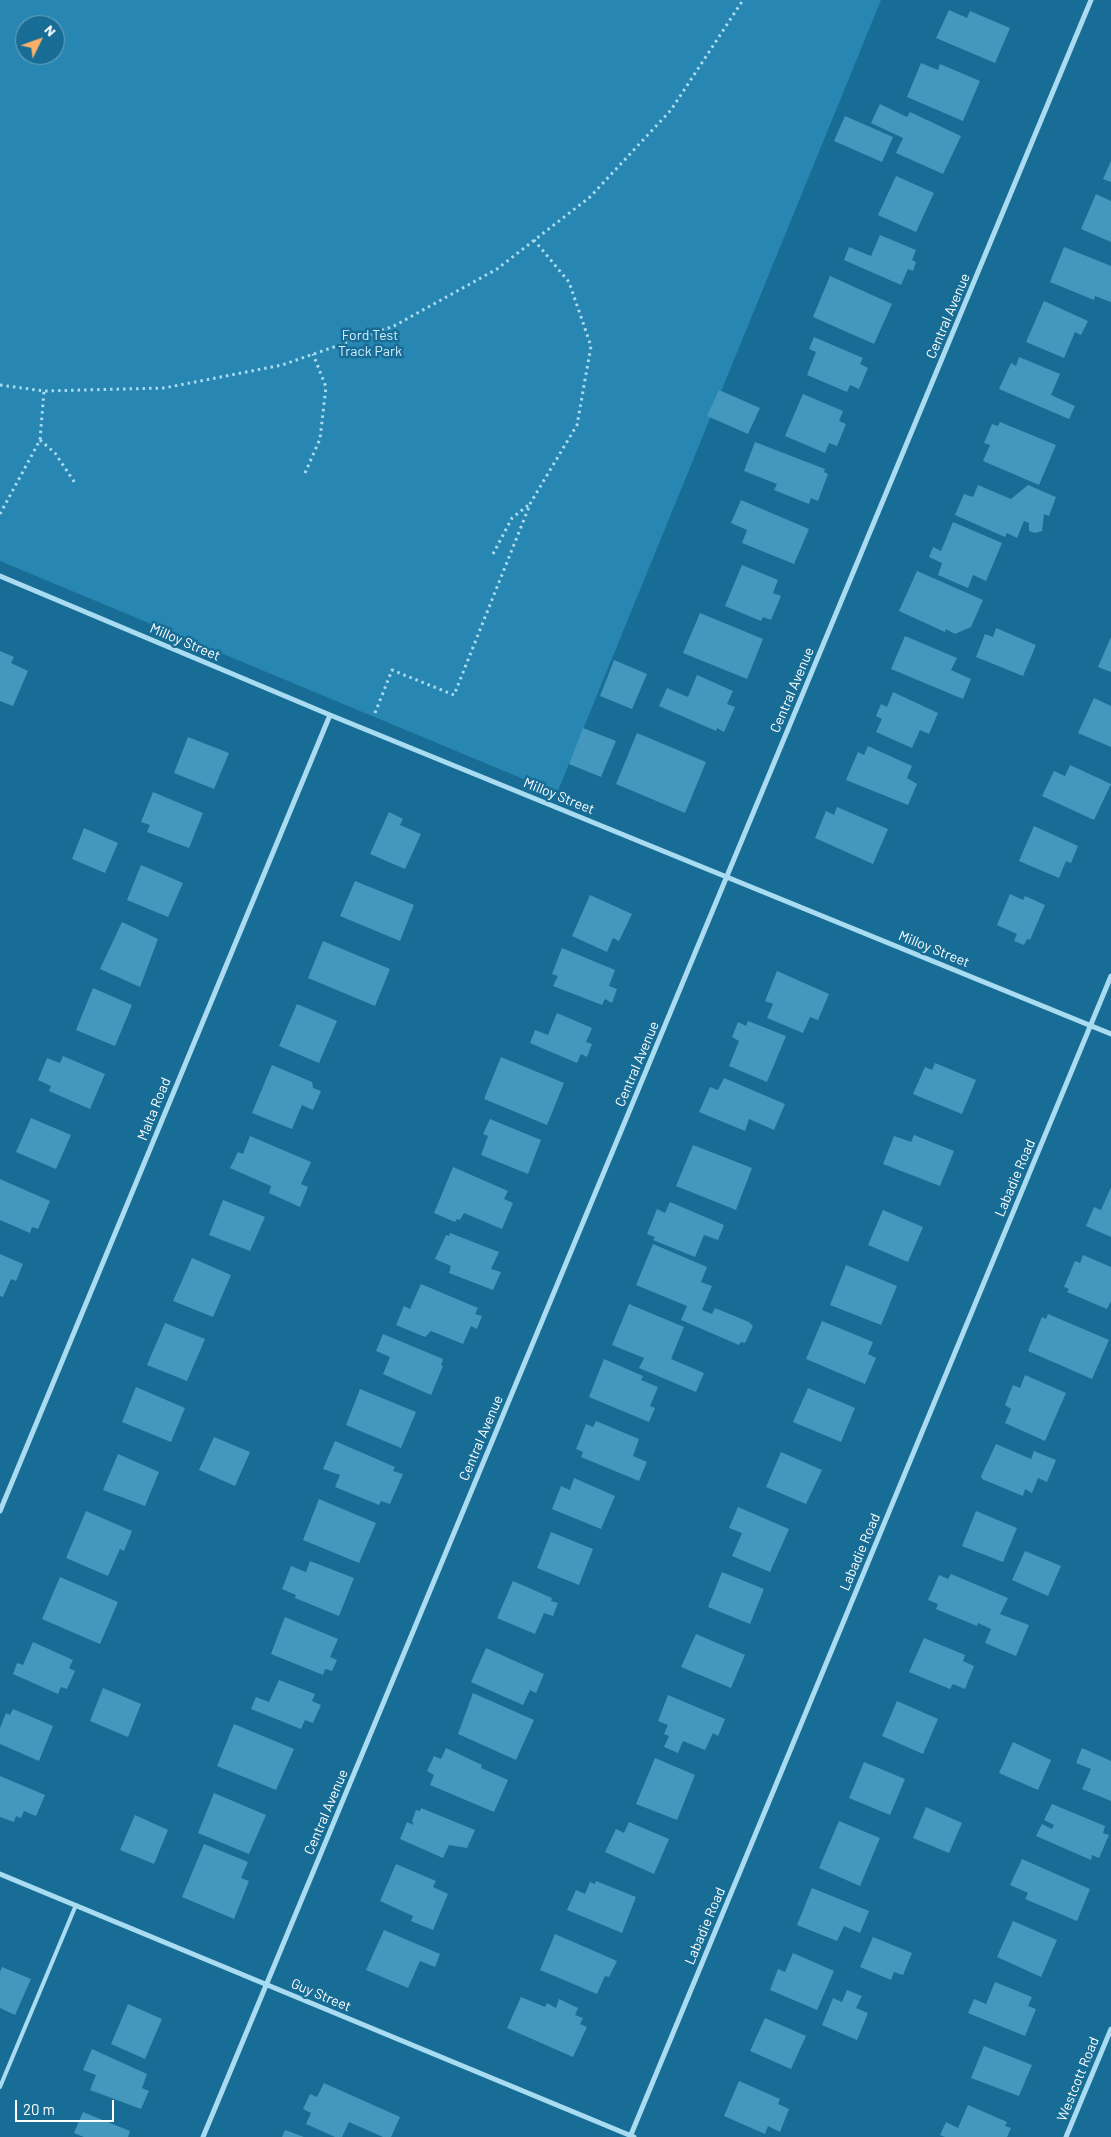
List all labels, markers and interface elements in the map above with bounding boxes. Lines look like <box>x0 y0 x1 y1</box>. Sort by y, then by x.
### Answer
north arrow <box>15 15 65 65</box>
text: N <box>41 21 60 39</box>
street label: Central Avenue <box>922 271 974 361</box>
park label: Ford Test Track Park <box>338 327 402 360</box>
street label: Milloy Street <box>147 620 223 664</box>
street label: Central Avenue <box>766 645 818 735</box>
street label: Milloy Street <box>521 774 597 818</box>
street label: Milloy Street <box>896 927 972 971</box>
street label: Central Avenue <box>611 1019 663 1109</box>
street label: Malta Road <box>134 1075 174 1143</box>
street label: Labadie Road <box>991 1137 1039 1219</box>
street label: Central Avenue <box>455 1393 507 1483</box>
street label: Labadie Road <box>836 1511 884 1593</box>
street label: Central Avenue <box>300 1767 352 1857</box>
street label: Labadie Road <box>681 1885 729 1967</box>
street label: Guy Street <box>288 1975 354 2015</box>
street label: Westcott Road <box>1053 2034 1103 2124</box>
scale bar <box>18 2090 116 2122</box>
text: 20 m <box>23 2100 55 2118</box>

